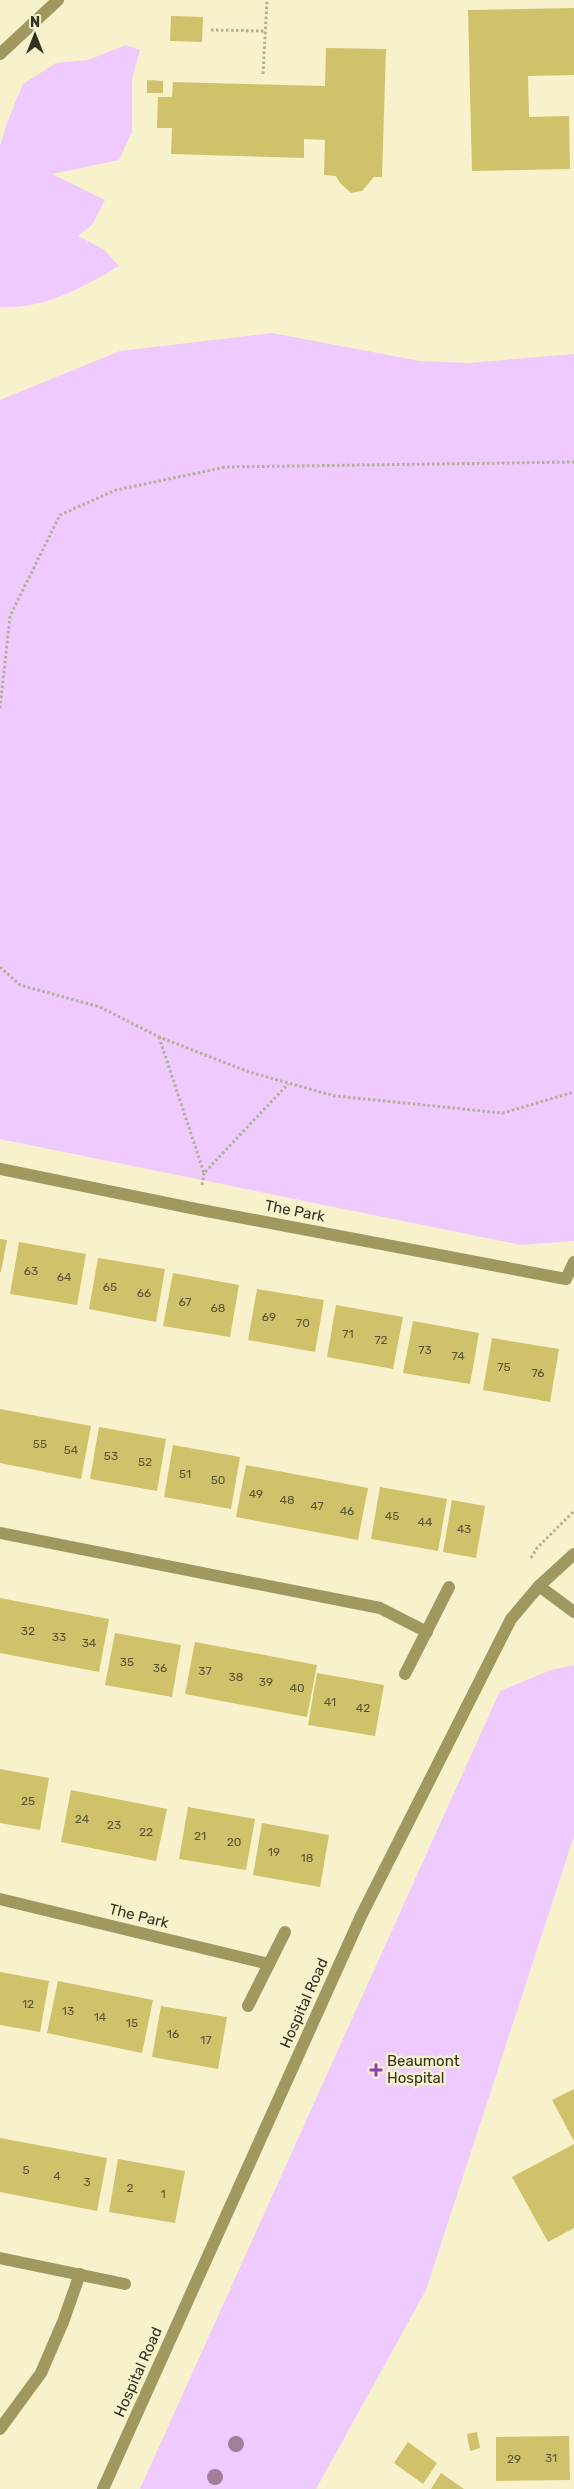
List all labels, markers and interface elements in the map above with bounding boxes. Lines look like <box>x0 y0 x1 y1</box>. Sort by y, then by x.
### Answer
north arrow <box>10 10 60 60</box>
text: N <box>30 14 40 31</box>
street label: The Park <box>263 1196 327 1226</box>
house number: 63 <box>24 1264 38 1278</box>
house number: 64 <box>57 1270 72 1284</box>
house number: 65 <box>103 1280 117 1294</box>
house number: 66 <box>137 1286 151 1300</box>
house number: 67 <box>178 1295 192 1309</box>
house number: 68 <box>211 1301 225 1315</box>
house number: 69 <box>262 1310 276 1324</box>
house number: 70 <box>296 1316 310 1330</box>
house number: 71 <box>342 1327 354 1341</box>
house number: 72 <box>374 1333 388 1347</box>
house number: 73 <box>418 1343 432 1357</box>
house number: 74 <box>451 1349 465 1363</box>
house number: 75 <box>497 1360 511 1374</box>
house number: 76 <box>531 1366 545 1380</box>
house number: 55 <box>33 1437 47 1451</box>
house number: 54 <box>64 1443 79 1457</box>
house number: 53 <box>104 1449 118 1463</box>
house number: 52 <box>138 1455 152 1469</box>
house number: 51 <box>179 1467 191 1481</box>
house number: 50 <box>211 1473 225 1487</box>
house number: 49 <box>249 1487 263 1501</box>
house number: 48 <box>279 1493 295 1507</box>
house number: 47 <box>310 1499 324 1513</box>
house number: 46 <box>340 1504 354 1518</box>
house number: 45 <box>385 1509 399 1523</box>
house number: 44 <box>418 1515 433 1529</box>
house number: 43 <box>457 1522 471 1536</box>
house number: 32 <box>21 1624 35 1638</box>
house number: 33 <box>52 1630 66 1644</box>
house number: 34 <box>82 1636 97 1650</box>
house number: 35 <box>120 1655 134 1669</box>
house number: 36 <box>153 1661 167 1675</box>
house number: 37 <box>198 1664 212 1678</box>
house number: 38 <box>229 1670 243 1684</box>
house number: 39 <box>259 1675 273 1689</box>
house number: 40 <box>289 1681 305 1695</box>
house number: 41 <box>324 1695 336 1709</box>
house number: 42 <box>356 1701 370 1715</box>
house number: 25 <box>21 1794 35 1808</box>
house number: 24 <box>75 1812 90 1826</box>
house number: 23 <box>107 1818 121 1832</box>
house number: 22 <box>139 1825 153 1839</box>
house number: 21 <box>194 1829 206 1843</box>
house number: 20 <box>227 1835 241 1849</box>
house number: 19 <box>268 1845 280 1859</box>
house number: 18 <box>301 1851 313 1865</box>
street label: The Park <box>107 1900 171 1932</box>
street label: Hospital Road <box>276 1955 332 2051</box>
house number: 12 <box>22 1997 34 2011</box>
house number: 13 <box>62 2004 74 2018</box>
house number: 14 <box>94 2010 107 2024</box>
house number: 15 <box>126 2016 138 2030</box>
house number: 16 <box>167 2027 179 2041</box>
house number: 17 <box>200 2033 212 2047</box>
place label: Beaumont Hospital <box>387 2052 460 2087</box>
marker: Beaumont Hospital <box>369 2063 383 2077</box>
house number: 5 <box>22 2163 30 2177</box>
house number: 4 <box>53 2169 61 2183</box>
house number: 3 <box>83 2175 91 2189</box>
house number: 2 <box>126 2181 134 2195</box>
house number: 1 <box>160 2187 166 2201</box>
street label: Hospital Road <box>110 2324 166 2420</box>
house number: 31 <box>545 2451 557 2465</box>
house number: 29 <box>507 2452 521 2466</box>

